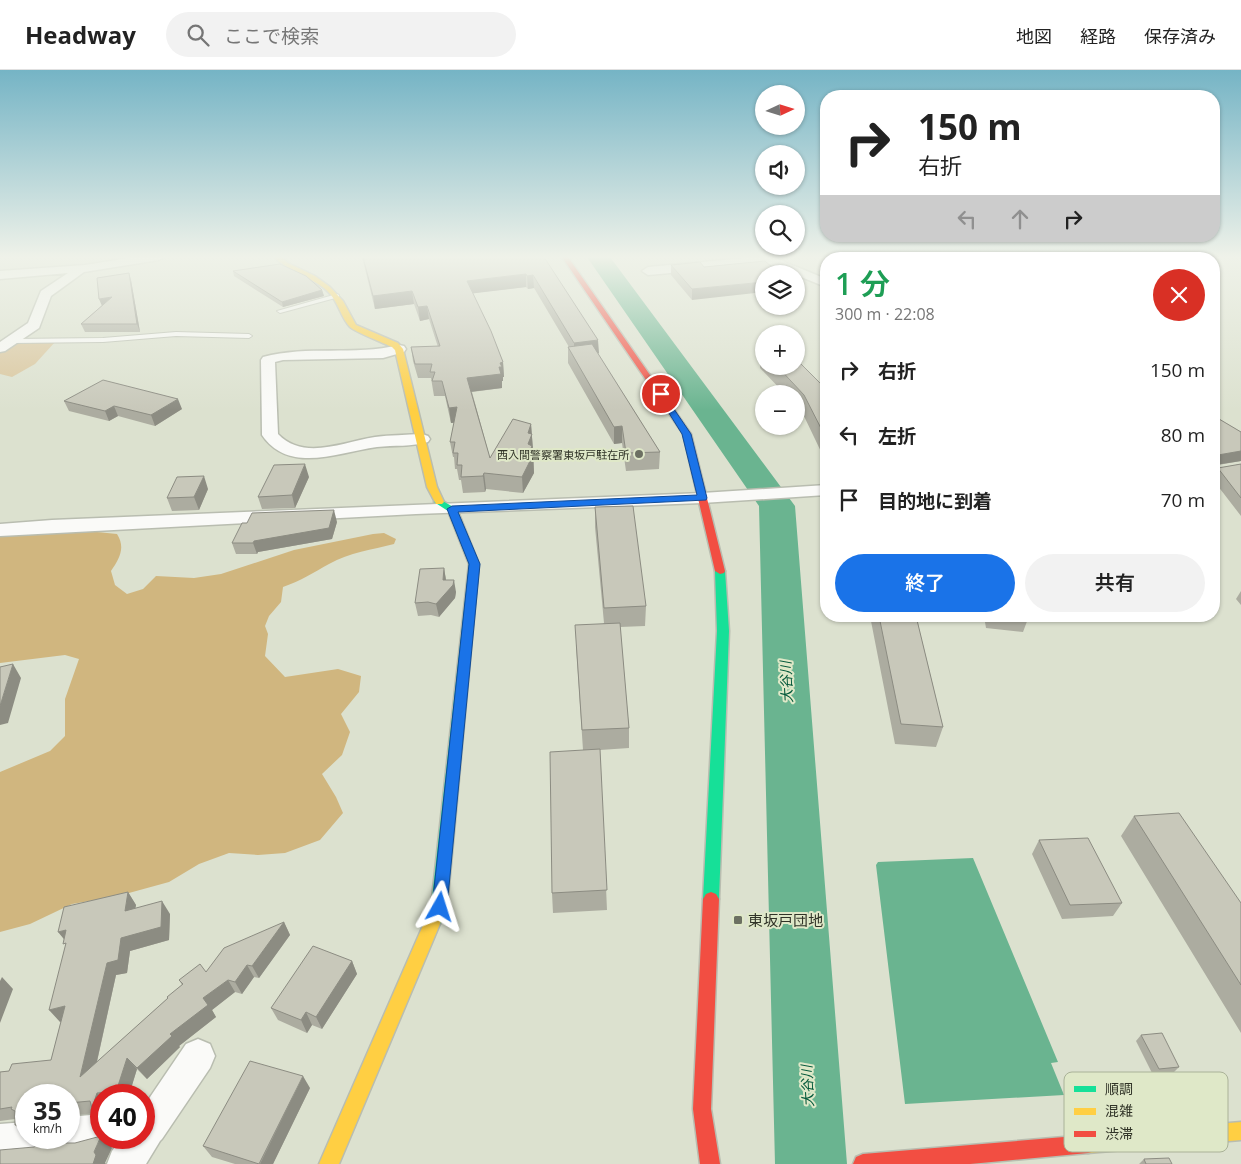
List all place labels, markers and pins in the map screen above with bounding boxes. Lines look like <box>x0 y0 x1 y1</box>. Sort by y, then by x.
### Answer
pin <box>640 373 682 415</box>
place label: 西入間警察署東坂戸駐在所 <box>497 447 630 462</box>
marker: 西入間警察署東坂戸駐在所 <box>633 448 645 460</box>
place label: 東坂戸団地 <box>748 910 823 930</box>
marker: 東坂戸団地 <box>732 914 744 926</box>

